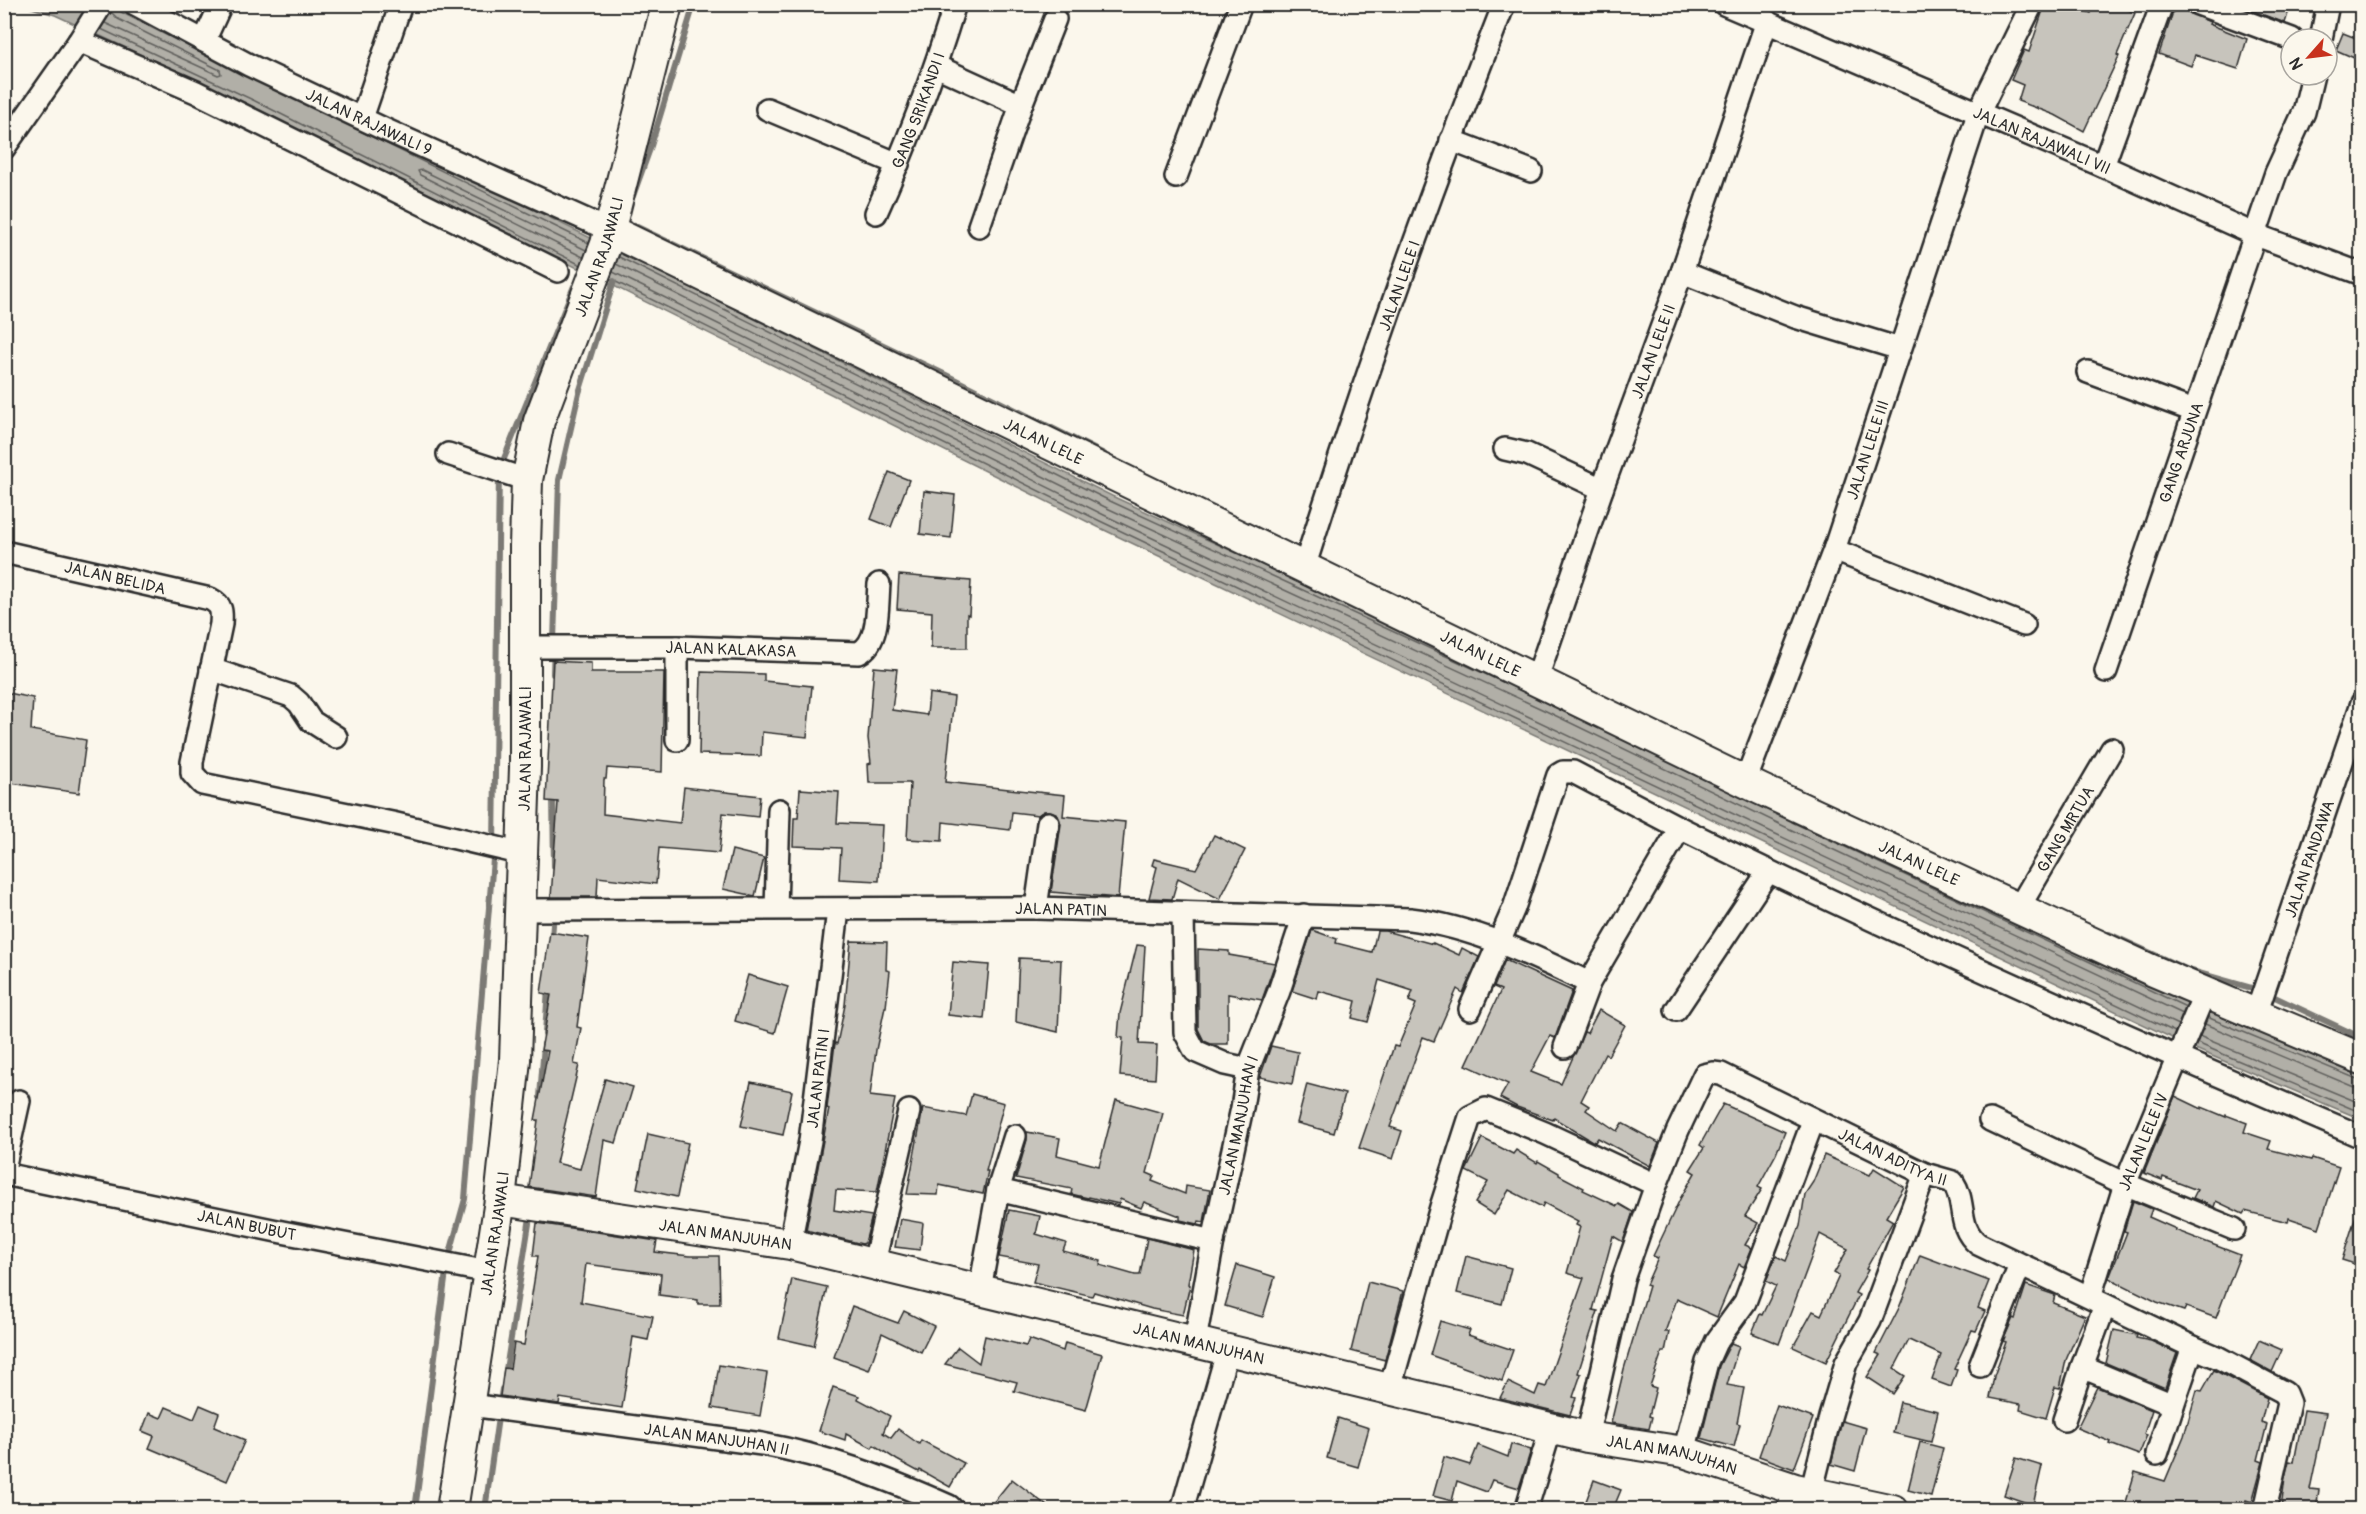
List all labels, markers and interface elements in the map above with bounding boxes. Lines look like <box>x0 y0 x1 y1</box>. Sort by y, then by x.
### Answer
north arrow <box>2279 27 2339 87</box>
street label: GANG SRIKANDI I <box>888 50 950 172</box>
text: N <box>2285 54 2308 73</box>
street label: JALAN RAJAWALI 9 <box>302 84 435 160</box>
street label: JALAN RAJAWALI VII <box>1970 103 2114 179</box>
street label: JALAN RAJAWALI <box>570 195 629 320</box>
street label: JALAN LELE I <box>1375 238 1425 334</box>
street label: JALAN LELE II <box>1627 302 1680 401</box>
street label: JALAN LELE III <box>1842 398 1894 502</box>
street label: GANG ARJUNA <box>2155 400 2208 506</box>
street label: JALAN LELE <box>1000 414 1086 470</box>
street label: JALAN BELIDA <box>62 557 167 600</box>
street label: JALAN LELE <box>1437 626 1523 682</box>
street label: JALAN KALAKASA <box>665 638 797 662</box>
street label: JALAN RAJAWALI <box>514 686 536 812</box>
street label: GANG MRTUA <box>2033 783 2099 876</box>
street label: JALAN PANDAWA <box>2281 798 2339 920</box>
street label: JALAN LELE <box>1875 836 1962 891</box>
street label: JALAN PATIN <box>1015 899 1107 921</box>
street label: JALAN PATIN I <box>803 1028 835 1129</box>
street label: JALAN MANJUHAN I <box>1214 1053 1263 1197</box>
street label: JALAN LELE IV <box>2115 1090 2173 1193</box>
street label: JALAN ADITYA II <box>1835 1124 1949 1191</box>
street label: JALAN RAJAWALI <box>476 1170 514 1297</box>
street label: JALAN BUBUT <box>196 1206 298 1245</box>
street label: JALAN MANJUHAN <box>657 1215 793 1255</box>
street label: JALAN MANJUHAN <box>1131 1318 1266 1369</box>
street label: JALAN MANJUHAN II <box>643 1419 791 1460</box>
street label: JALAN MANJUHAN <box>1605 1431 1740 1480</box>

